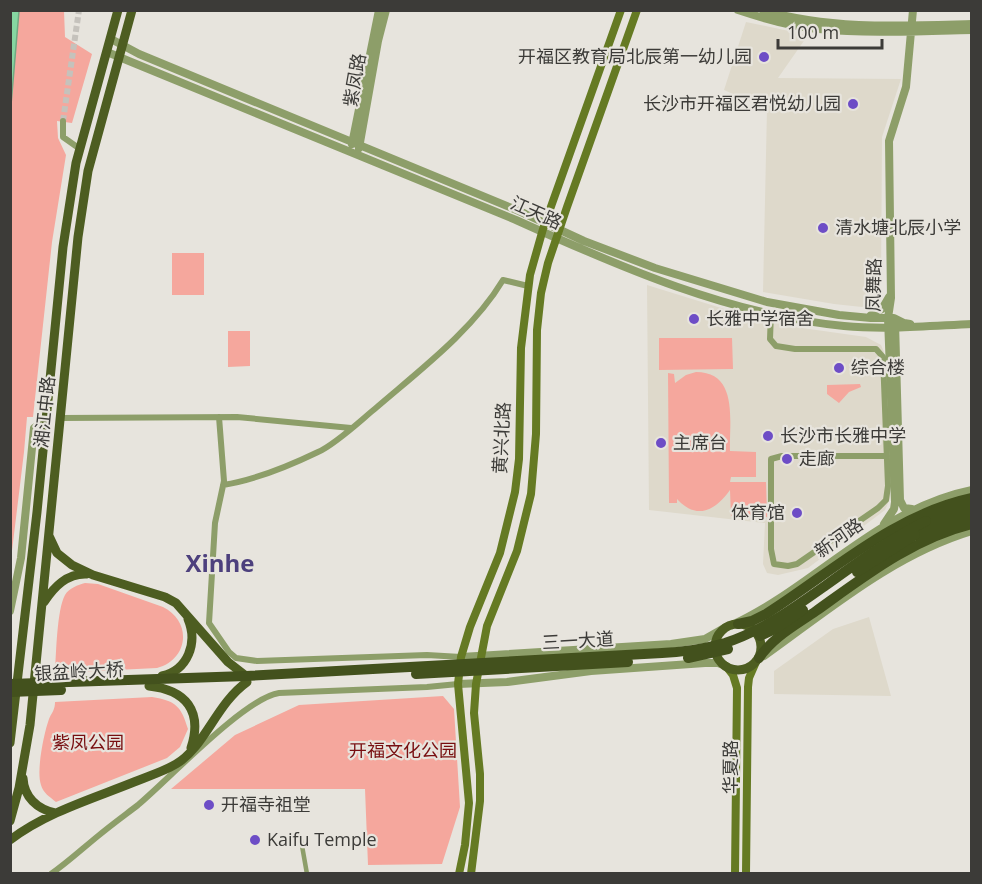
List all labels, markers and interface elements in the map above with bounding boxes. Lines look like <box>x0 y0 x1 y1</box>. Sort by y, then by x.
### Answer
scale bar <box>778 12 882 50</box>
text: 100 m <box>787 20 839 44</box>
place label: 开福区教育局北辰第一幼儿园 <box>518 44 752 68</box>
marker: 开福区教育局北辰第一幼儿园 <box>757 50 771 64</box>
street label: 紫凤路 <box>338 51 371 108</box>
place label: 长沙市开福区君悦幼儿园 <box>643 91 841 115</box>
marker: 长沙市开福区君悦幼儿园 <box>846 97 860 111</box>
street label: 江天路 <box>507 190 566 234</box>
place label: 清水塘北辰小学 <box>835 215 961 239</box>
marker: 清水塘北辰小学 <box>816 221 830 235</box>
street label: 凤舞路 <box>861 258 885 312</box>
place label: 长雅中学宿舍 <box>706 306 814 330</box>
marker: 长雅中学宿舍 <box>687 312 701 326</box>
place label: 综合楼 <box>851 355 905 379</box>
marker: 综合楼 <box>832 361 846 375</box>
street label: 湘江中路 <box>28 375 60 449</box>
street label: 黄兴北路 <box>487 401 515 475</box>
place label: 长沙市长雅中学 <box>780 423 906 447</box>
marker: 长沙市长雅中学 <box>761 429 775 443</box>
place label: 主席台 <box>673 430 727 454</box>
marker: 主席台 <box>654 436 668 450</box>
place label: 走廊 <box>799 446 835 470</box>
marker: 走廊 <box>780 452 794 466</box>
place label: 体育馆 <box>731 500 785 524</box>
marker: 体育馆 <box>790 506 804 520</box>
street label: 新河路 <box>809 512 867 562</box>
district label: Xinhe <box>185 546 255 579</box>
street label: 三一大道 <box>541 626 615 654</box>
street label: 银盆岭大桥 <box>33 657 125 685</box>
park label: 紫凤公园 <box>52 730 124 754</box>
park label: 开福文化公园 <box>349 738 457 762</box>
street label: 华夏路 <box>718 740 742 794</box>
place label: 开福寺祖堂 <box>221 792 311 816</box>
marker: 开福寺祖堂 <box>202 798 216 812</box>
place label: Kaifu Temple <box>267 827 377 851</box>
marker: Kaifu Temple <box>248 833 262 847</box>

